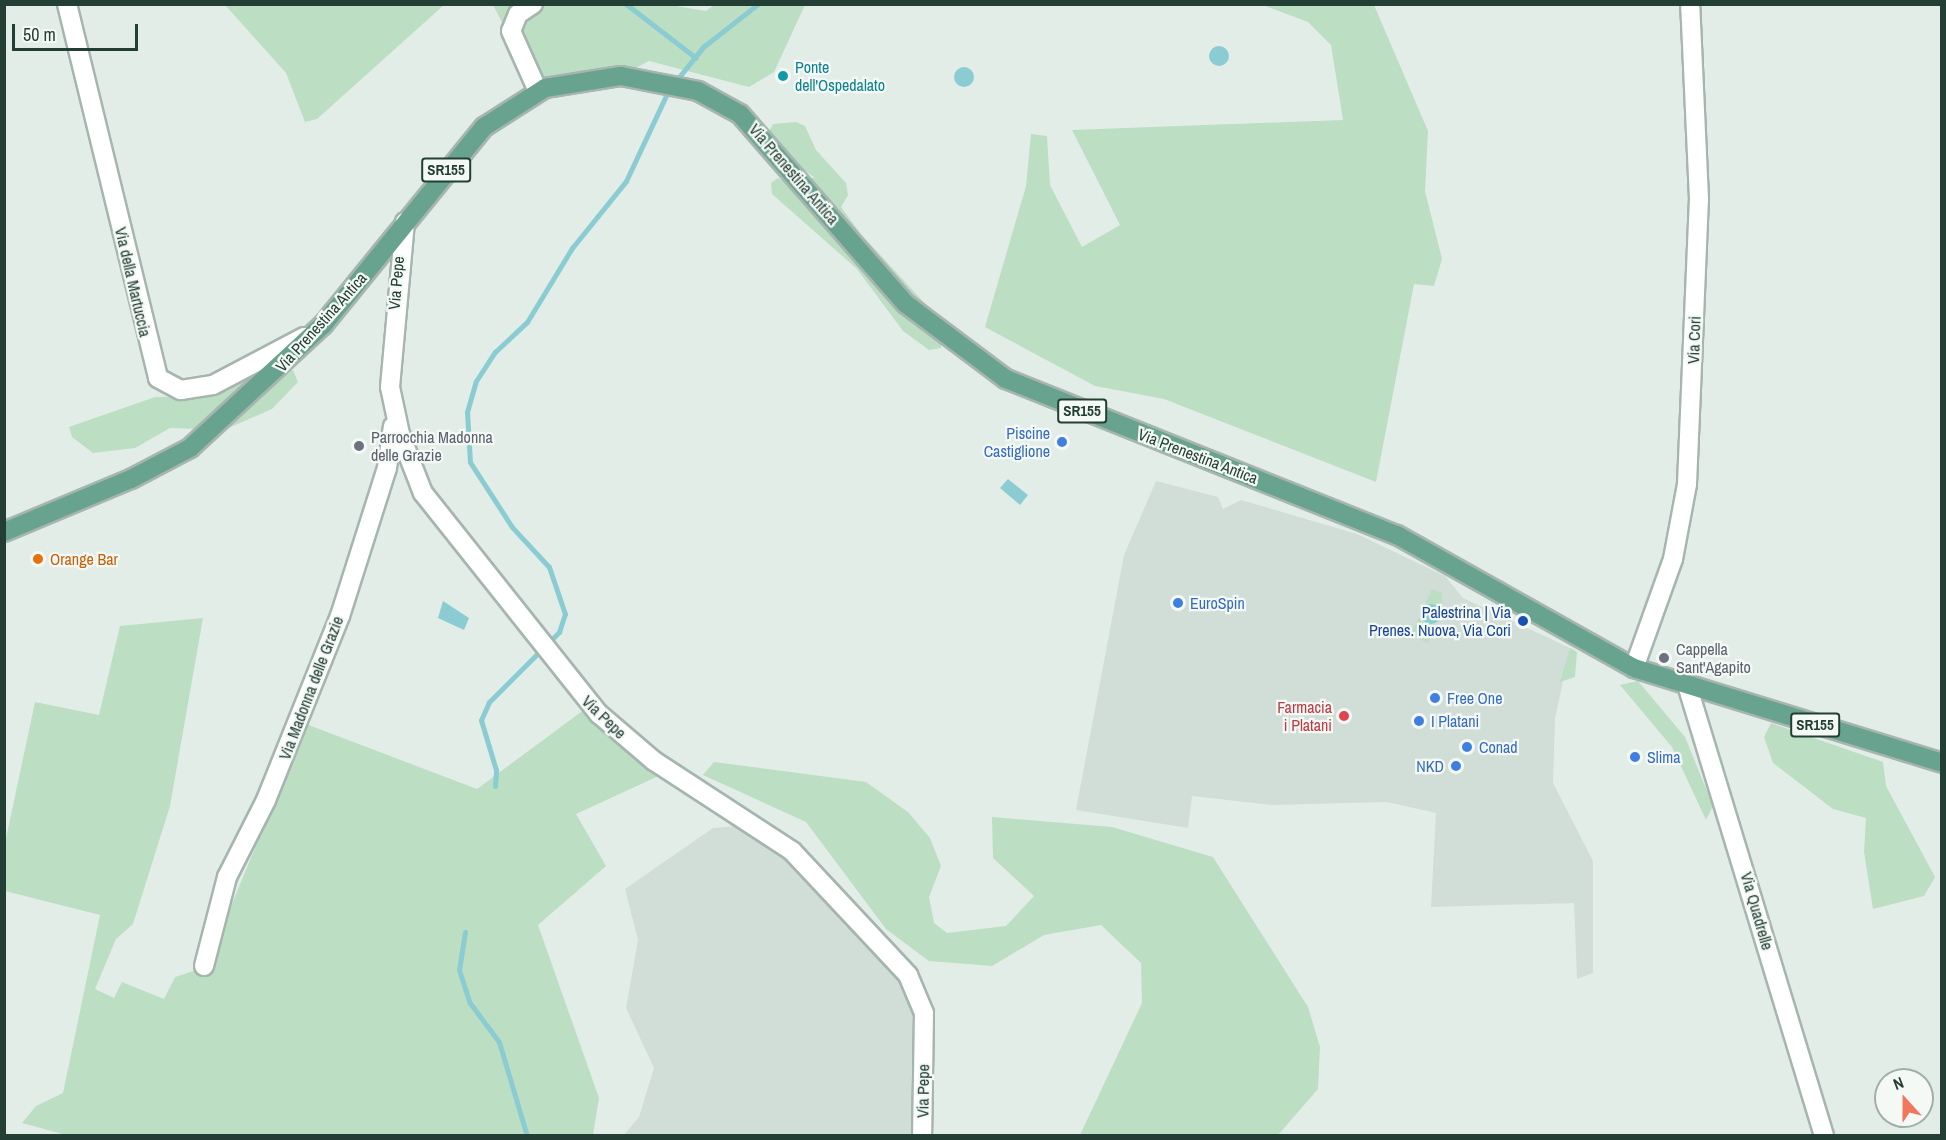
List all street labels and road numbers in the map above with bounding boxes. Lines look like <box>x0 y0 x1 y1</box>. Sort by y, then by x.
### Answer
street label: Via Prenestina Antica <box>745 120 843 228</box>
road number: SR155 <box>420 158 472 182</box>
street label: Via della Martuccia <box>111 225 155 339</box>
street label: Via Pepe <box>384 255 408 311</box>
street label: Via Prenestina Antica <box>271 268 371 376</box>
street label: Via Cori <box>1684 316 1704 364</box>
road number: SR155 <box>1056 399 1108 423</box>
street label: Via Prenestina Antica <box>1135 424 1261 488</box>
street label: Via Madonna delle Grazie <box>275 614 347 762</box>
street label: Via Pepe <box>578 691 630 743</box>
road number: SR155 <box>1790 713 1840 737</box>
street label: Via Quadrelle <box>1737 870 1777 952</box>
street label: Via Pepe <box>913 1064 933 1118</box>

